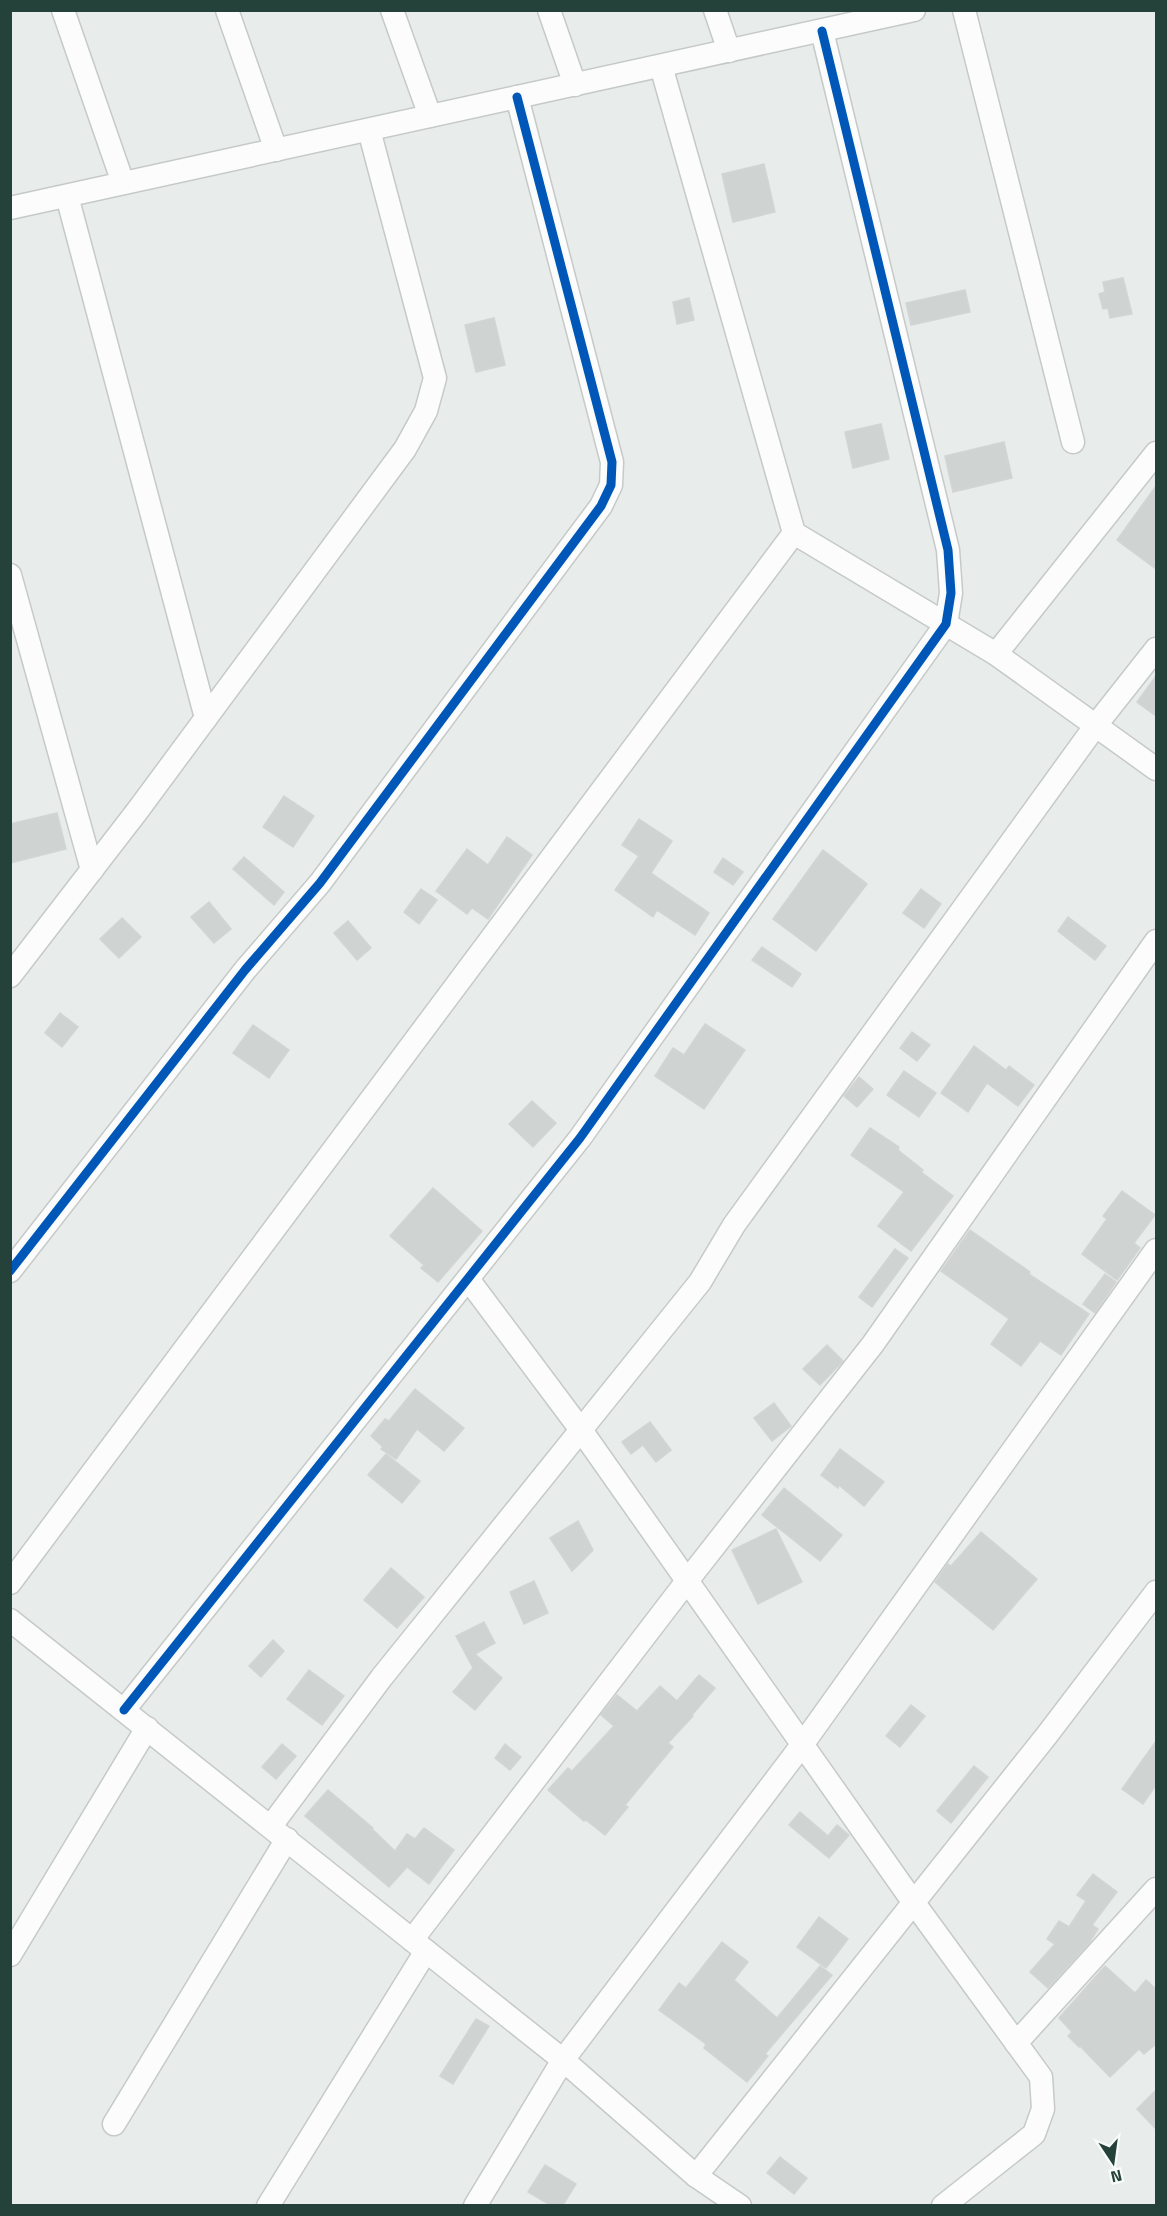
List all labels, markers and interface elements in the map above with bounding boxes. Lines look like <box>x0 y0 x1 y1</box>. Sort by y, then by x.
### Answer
north arrow <box>1083 2132 1143 2192</box>
text: N <box>1108 2164 1124 2190</box>

